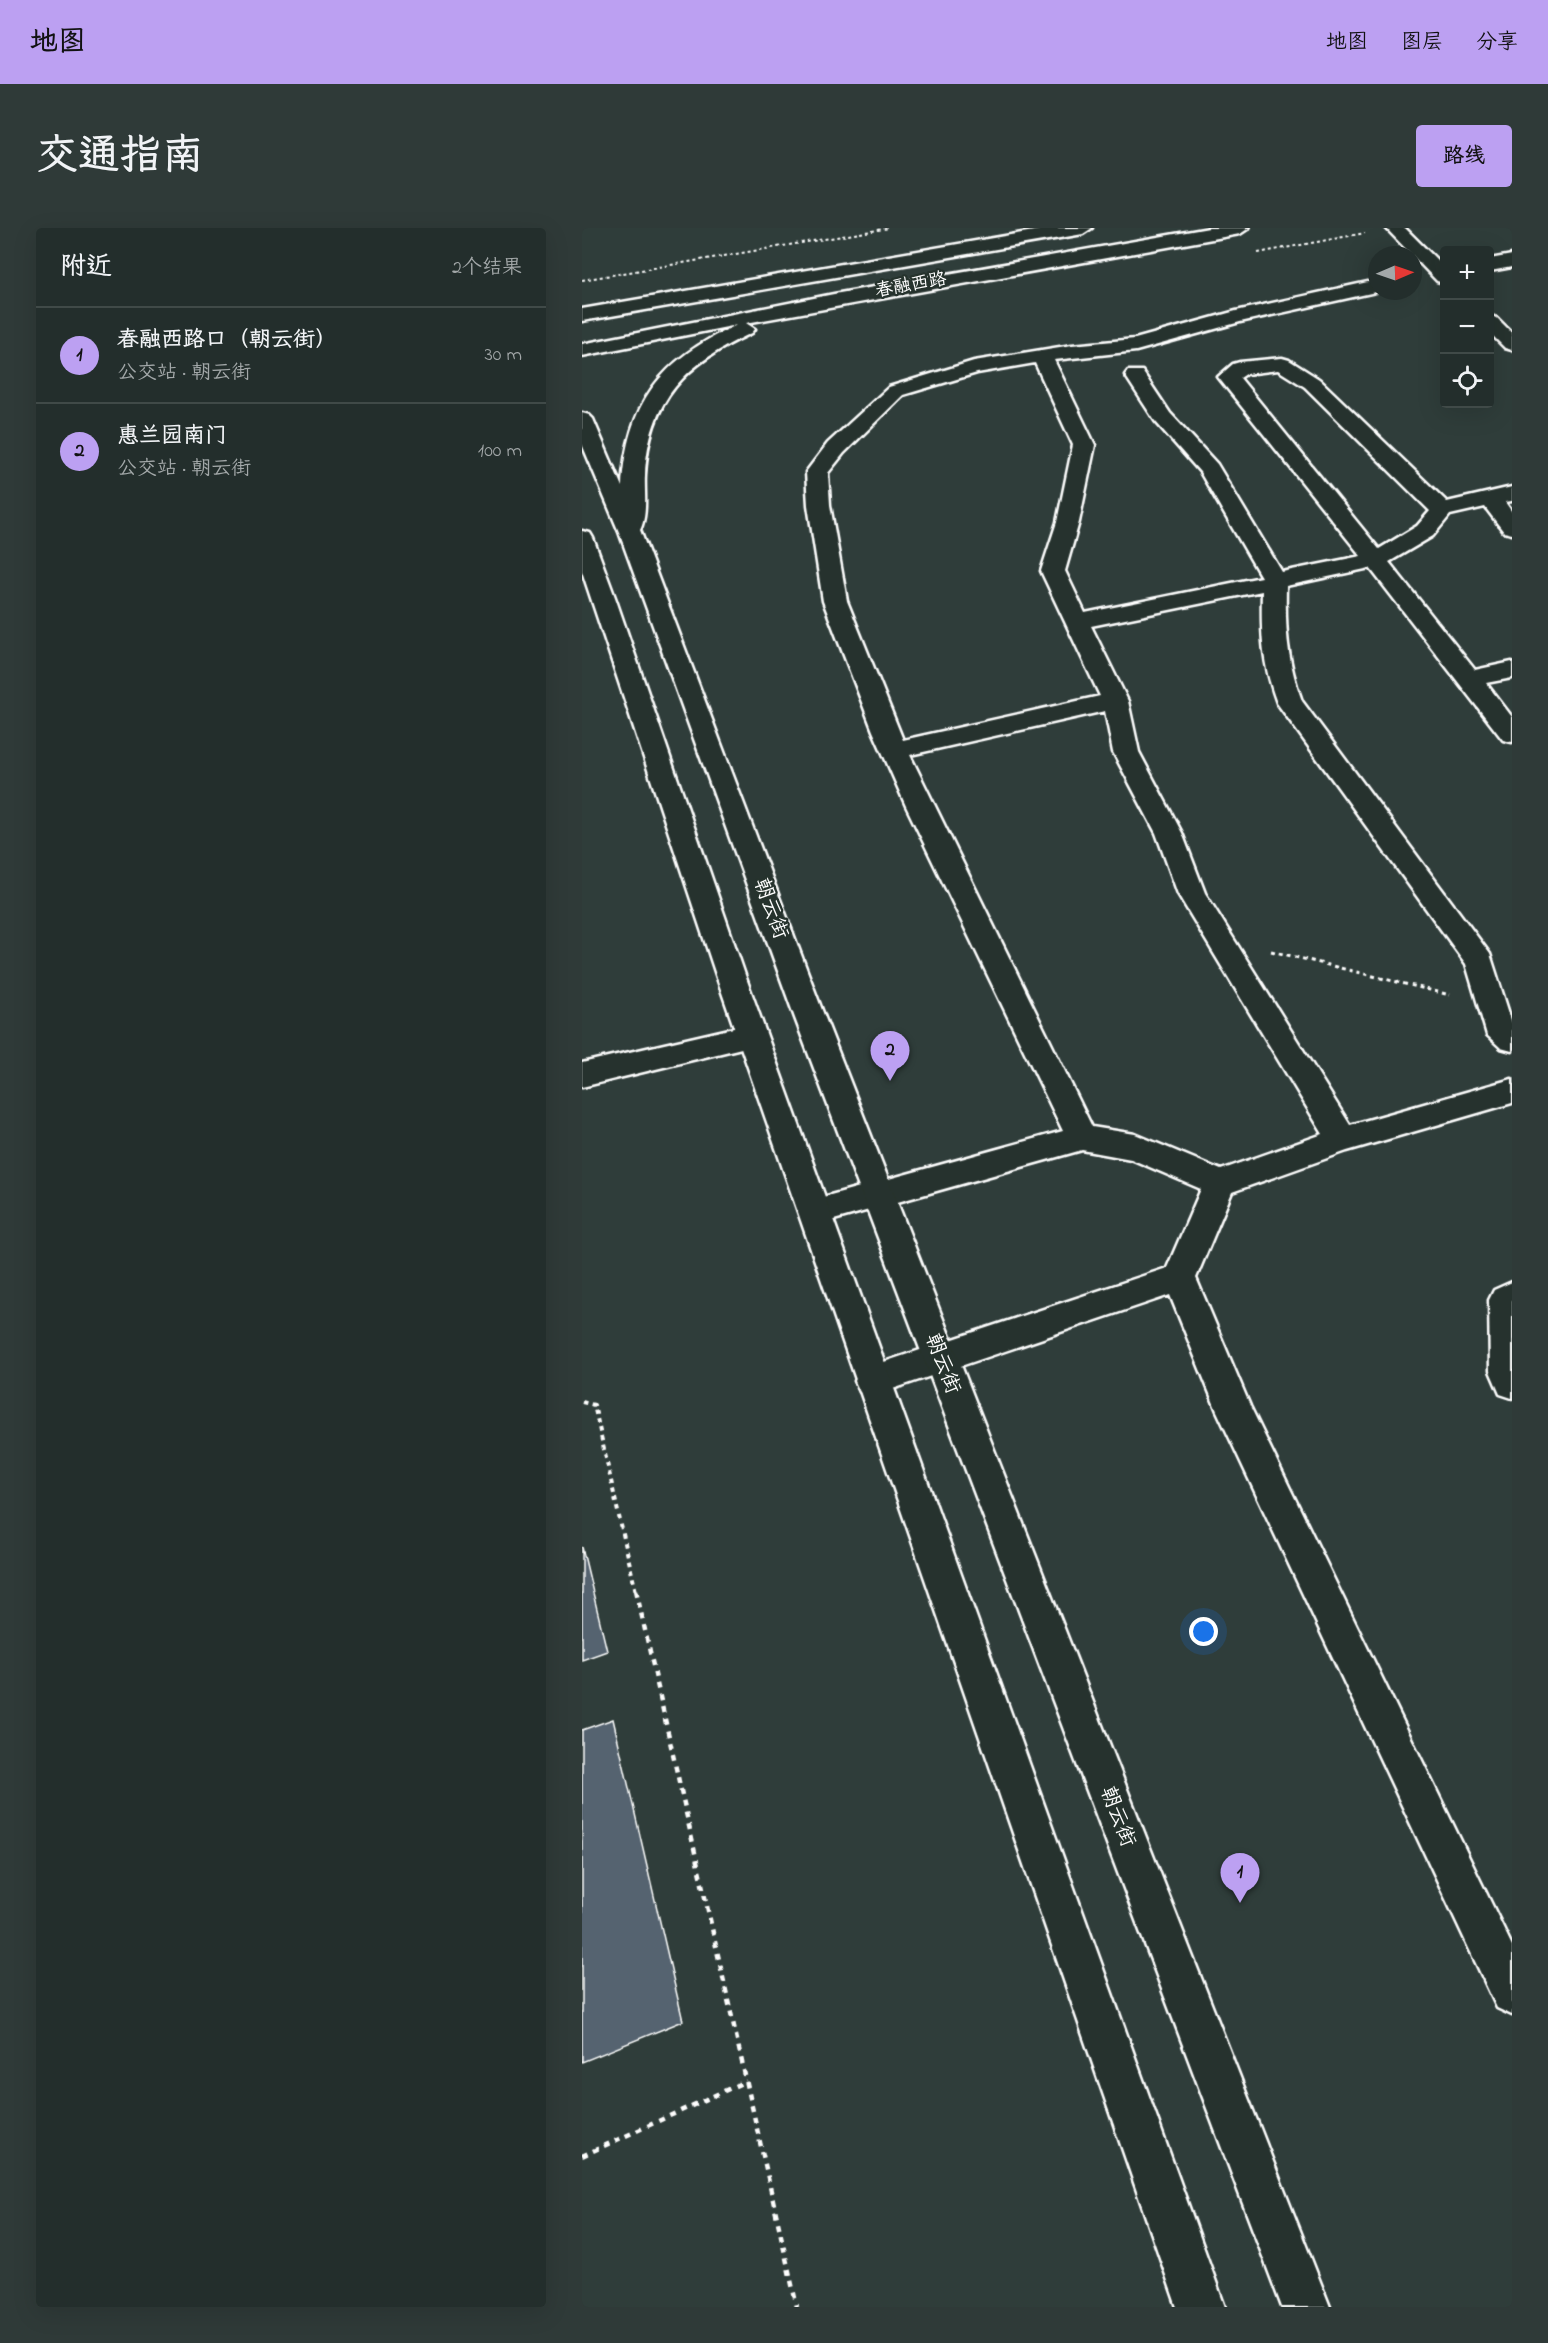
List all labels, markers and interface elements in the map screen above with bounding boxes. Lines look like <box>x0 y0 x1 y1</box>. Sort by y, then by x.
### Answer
text: 地图 <box>30 23 86 64</box>
text: 地图 <box>1326 28 1368 58</box>
text: 图层 <box>1401 28 1443 58</box>
text: 分享 <box>1476 28 1518 58</box>
button: 路线 <box>1416 125 1512 187</box>
text: 交通指南 <box>36 127 204 188</box>
north arrow <box>1368 246 1422 300</box>
map controls <box>1440 246 1494 408</box>
button: + <box>1440 246 1494 300</box>
text: 附近 <box>60 249 112 287</box>
text: 2个结果 <box>452 254 522 283</box>
street label: 春融西路 <box>873 267 949 305</box>
button: − <box>1440 300 1494 354</box>
text: 春融西路口（朝云街） <box>117 325 337 357</box>
text: 1 <box>76 341 83 370</box>
text: 30 m <box>485 341 522 370</box>
button: locate <box>1440 354 1494 408</box>
text: 公交站 · 朝云街 <box>117 359 251 388</box>
text: 惠兰园南门 <box>117 421 227 453</box>
text: 2 <box>75 437 84 466</box>
text: 100 m <box>478 437 522 466</box>
text: 公交站 · 朝云街 <box>117 455 251 484</box>
street label: 朝云街 <box>745 874 795 944</box>
pin: 2 <box>870 1032 910 1081</box>
street label: 朝云街 <box>917 1329 967 1399</box>
your location <box>1189 1617 1218 1646</box>
street label: 朝云街 <box>1092 1782 1142 1852</box>
pin: 1 <box>1220 1854 1260 1903</box>

